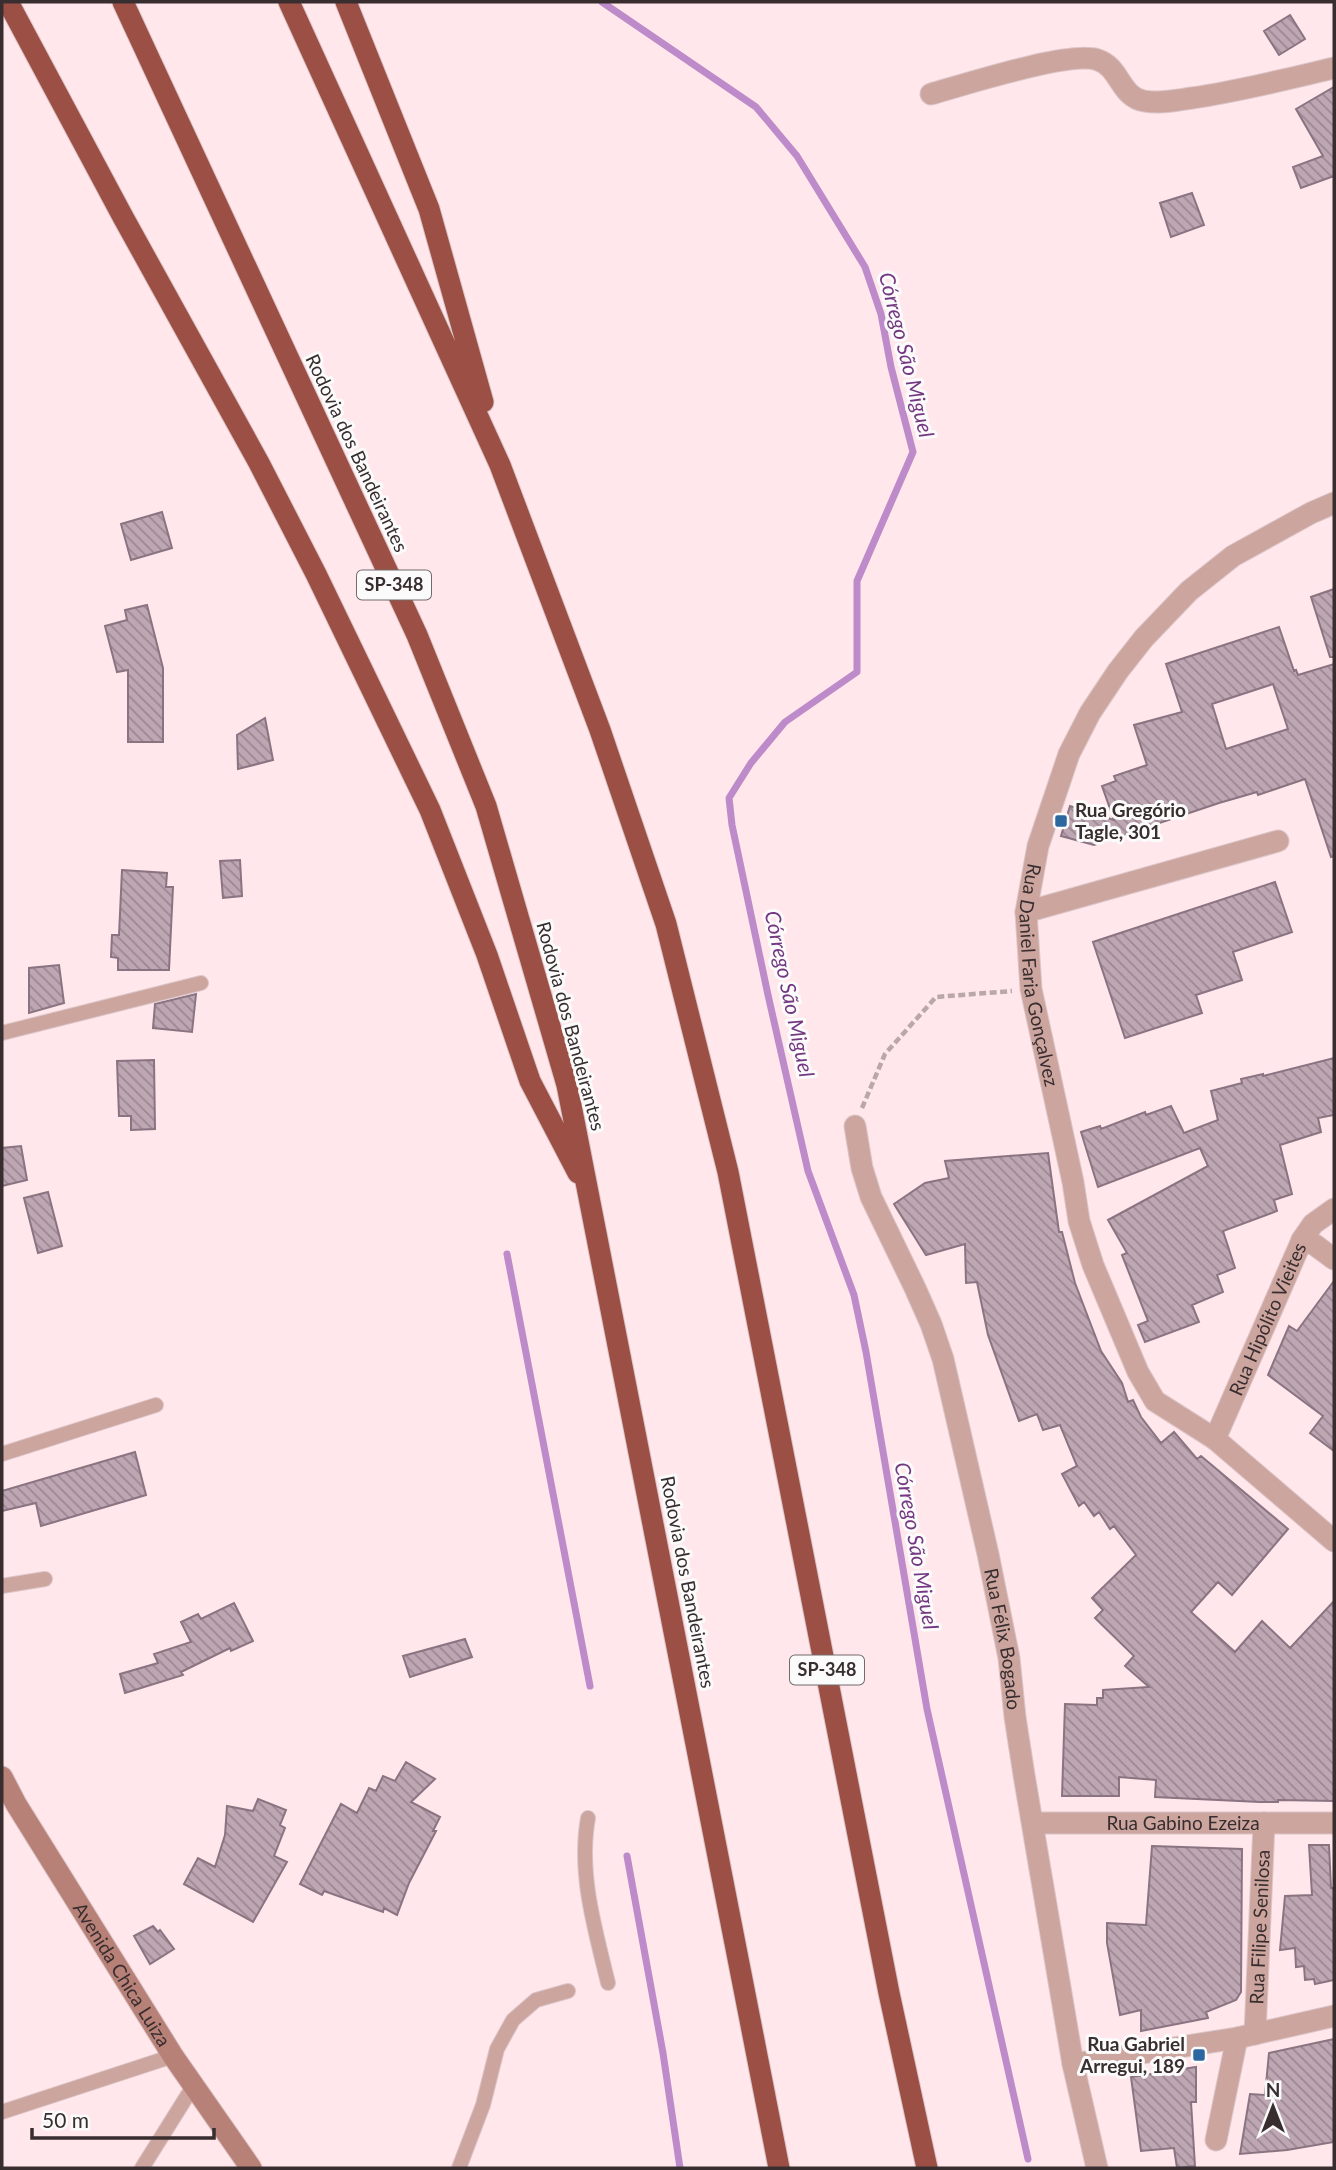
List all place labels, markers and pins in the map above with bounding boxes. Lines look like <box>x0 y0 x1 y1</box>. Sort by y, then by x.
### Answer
place label: Rua Gregório Tagle, 301 <box>1075 798 1186 843</box>
marker: Rua Gregório Tagle, 301 <box>1053 813 1069 829</box>
place label: Rua Gabriel Arregui, 189 <box>1079 2032 1185 2077</box>
marker: Rua Gabriel Arregui, 189 <box>1191 2047 1207 2063</box>

